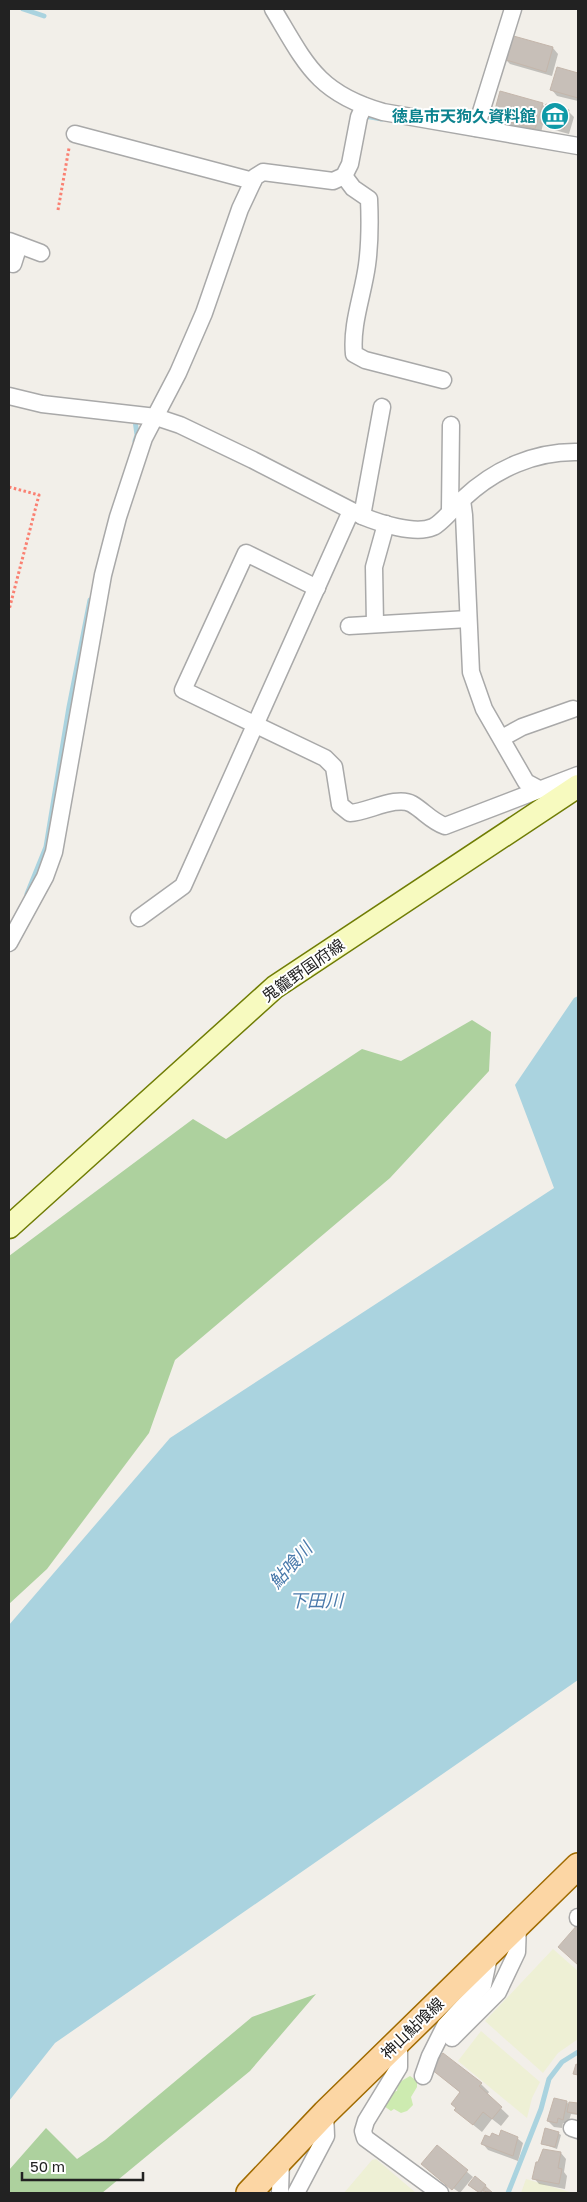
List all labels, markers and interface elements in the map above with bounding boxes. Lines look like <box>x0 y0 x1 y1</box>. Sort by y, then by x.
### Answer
museum icon: 徳島市天狗久資料館 <box>540 101 570 131</box>
place label: 徳島市天狗久資料館 <box>392 106 536 126</box>
street label: 鬼籠野国府線 <box>258 934 348 1006</box>
water label: 鮎喰川 <box>264 1536 318 1592</box>
water label: 下田川 <box>289 1589 345 1611</box>
street label: 神山鮎喰線 <box>376 1993 448 2063</box>
scale bar <box>22 2150 144 2182</box>
text: 50 m <box>30 2157 65 2175</box>

